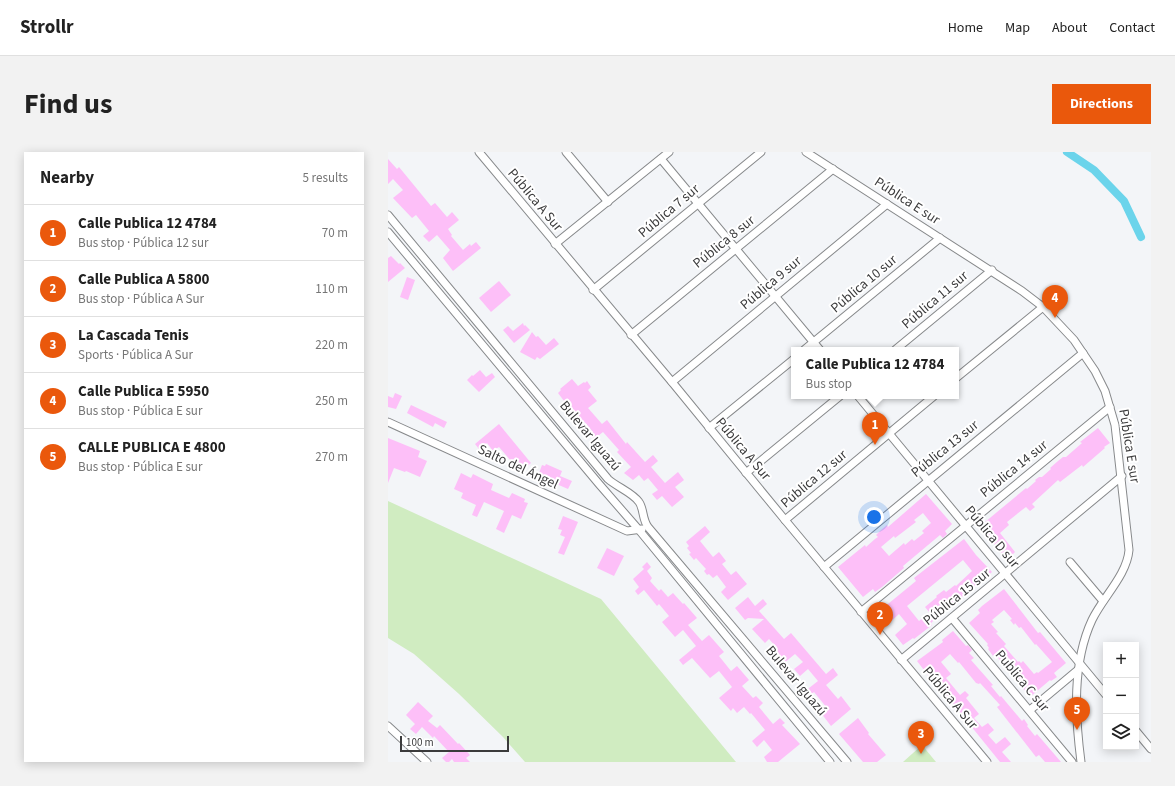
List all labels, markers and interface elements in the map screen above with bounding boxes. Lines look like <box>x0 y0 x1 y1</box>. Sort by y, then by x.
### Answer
text: Strollr <box>20 14 74 41</box>
text: Home <box>948 18 983 38</box>
text: Map <box>1005 18 1030 38</box>
text: About <box>1052 18 1087 38</box>
text: Contact <box>1109 18 1155 38</box>
text: Find us <box>24 84 112 124</box>
button: Directions <box>1052 84 1151 124</box>
street label: Pública A Sur <box>503 164 567 236</box>
text: Nearby <box>40 166 94 190</box>
text: 5 results <box>303 169 348 187</box>
street label: Pública E sur <box>870 172 944 230</box>
street label: Pública 7 sur <box>634 179 704 243</box>
street label: Pública 8 sur <box>689 211 759 273</box>
text: Calle Publica 12 4784 <box>78 213 217 234</box>
text: 1 <box>50 224 56 242</box>
text: 70 m <box>322 224 348 242</box>
text: Bus stop · Pública 12 sur <box>78 234 209 252</box>
street label: Pública 10 sur <box>826 250 902 318</box>
street label: Pública 9 sur <box>736 251 806 315</box>
street label: Pública 11 sur <box>897 266 973 334</box>
text: Calle Publica A 5800 <box>78 269 210 290</box>
text: 2 <box>50 280 56 298</box>
text: 110 m <box>315 280 348 298</box>
pin: 4 <box>1042 285 1068 318</box>
text: Bus stop · Pública A Sur <box>78 290 204 308</box>
text: La Cascada Tenis <box>78 325 189 346</box>
text: 3 <box>50 336 56 354</box>
text: 220 m <box>315 336 348 354</box>
text: Sports · Pública A Sur <box>78 346 193 364</box>
popup <box>791 347 959 399</box>
text: Calle Publica 12 4784 <box>806 354 944 375</box>
text: Bus stop <box>806 375 852 393</box>
text: Calle Publica E 5950 <box>78 381 209 402</box>
text: 4 <box>50 392 56 410</box>
text: 250 m <box>315 392 348 410</box>
street label: Bulevar Iguazú <box>555 397 625 475</box>
text: Bus stop · Pública E sur <box>78 402 202 420</box>
street label: Pública E sur <box>1113 407 1145 485</box>
pin: 1 <box>862 412 888 445</box>
street label: Pública A Sur <box>711 413 775 485</box>
street label: Pública 13 sur <box>907 416 983 482</box>
street label: Pública 14 sur <box>976 436 1052 502</box>
text: CALLE PUBLICA E 4800 <box>78 437 226 458</box>
street label: Salto del Ángel <box>474 440 562 495</box>
street label: Pública 12 sur <box>776 445 852 513</box>
text: 5 <box>50 448 56 466</box>
text: 270 m <box>315 448 348 466</box>
text: Bus stop · Pública E sur <box>78 458 202 476</box>
street label: Pública D sur <box>960 501 1024 573</box>
your location <box>864 507 884 527</box>
street label: Pública 15 sur <box>919 564 995 630</box>
pin: 2 <box>867 602 893 635</box>
street label: Bulevar Iguazú <box>761 642 831 720</box>
map controls <box>1103 642 1139 750</box>
button: + <box>1103 642 1139 678</box>
street label: Publica C sur <box>990 646 1054 716</box>
street label: Pública A Sur <box>918 662 982 734</box>
button: − <box>1103 678 1139 714</box>
pin: 5 <box>1064 697 1090 730</box>
button: layers <box>1103 714 1139 750</box>
pin: 3 <box>908 721 934 754</box>
scale bar <box>400 734 509 753</box>
text: 100 m <box>406 735 434 750</box>

